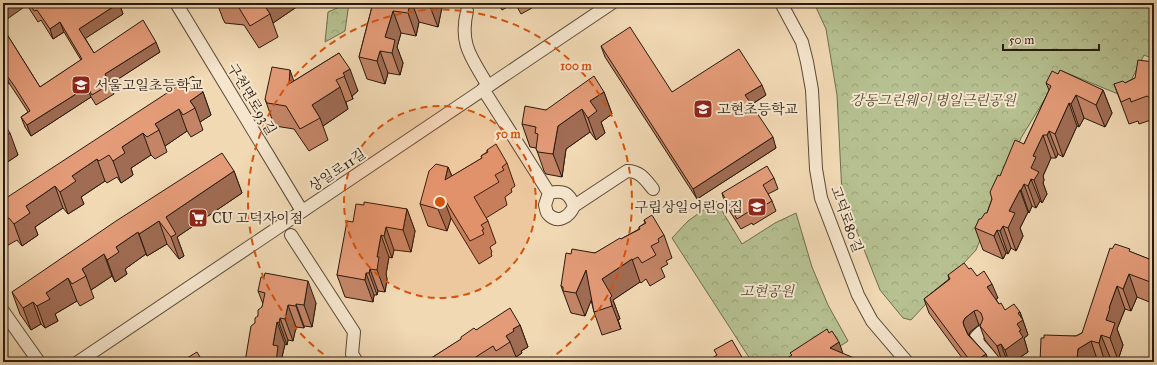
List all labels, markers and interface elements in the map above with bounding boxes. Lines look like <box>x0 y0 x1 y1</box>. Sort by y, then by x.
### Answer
scale bar <box>1003 26 1099 52</box>
text: 50 m <box>1009 33 1034 47</box>
text: 100 m <box>560 59 593 73</box>
street label: 구천면로93길 <box>223 60 280 138</box>
school or university icon: 서울고일초등학교 <box>70 74 92 96</box>
place label: 서울고일초등학교 <box>95 77 204 94</box>
park label: 강동그린웨이 명일근린공원 <box>850 92 1017 109</box>
school or university icon: 고현초등학교 <box>692 98 714 120</box>
place label: 고현초등학교 <box>717 101 799 118</box>
text: 50 m <box>495 127 522 141</box>
street label: 상일로11길 <box>306 145 369 196</box>
street label: 고덕로80길 <box>827 184 866 255</box>
centre of rings <box>433 195 447 209</box>
school or university icon: 구립상일어린이집 <box>746 196 768 218</box>
place label: 구립상일어린이집 <box>635 199 743 216</box>
supermarket icon: CU 고덕자이점 <box>187 207 209 229</box>
place label: CU 고덕자이점 <box>212 210 303 227</box>
park label: 고현공원 <box>740 283 796 300</box>

